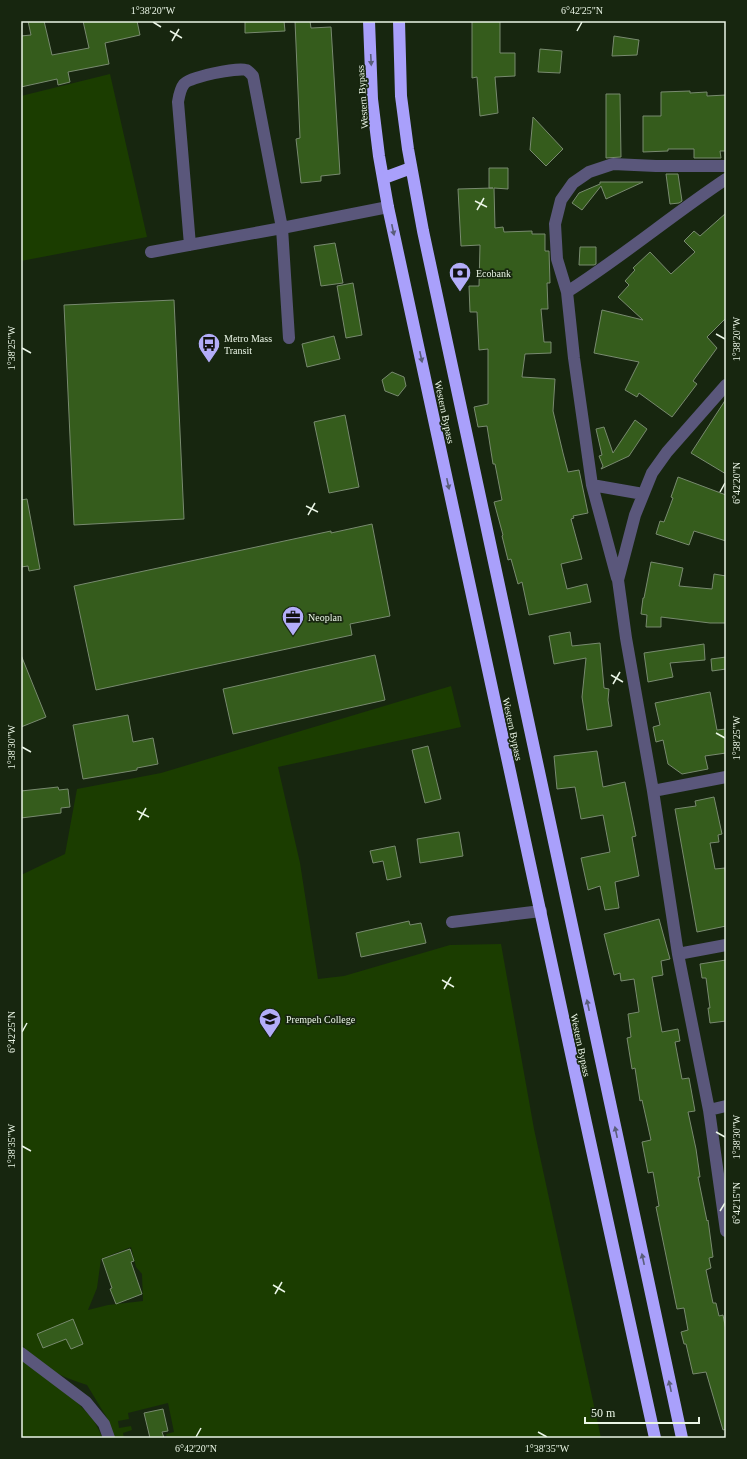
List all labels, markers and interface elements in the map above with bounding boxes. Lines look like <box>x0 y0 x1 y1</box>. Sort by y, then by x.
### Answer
text: 1°38'20"W <box>131 5 176 16</box>
text: 6°42'25"N <box>561 5 603 16</box>
one-way arrow <box>367 54 374 66</box>
street label: Western Bypass <box>355 65 370 129</box>
one-way arrow <box>391 224 397 236</box>
bank icon: Ecobank <box>447 260 473 293</box>
place label: Ecobank <box>476 268 511 279</box>
text: 1°38'20"W <box>731 316 742 361</box>
text: 1°38'25"W <box>6 325 17 370</box>
bus stop icon: Metro Mass Transit <box>196 331 222 364</box>
place label: Metro Mass Transit <box>224 333 272 356</box>
one-way arrow <box>418 351 424 363</box>
street label: Western Bypass <box>432 380 457 445</box>
text: 6°42'20"N <box>731 462 742 504</box>
one-way arrow <box>446 478 452 490</box>
office icon: Neoplan <box>280 604 306 637</box>
place label: Neoplan <box>308 612 342 623</box>
street label: Western Bypass <box>500 697 525 762</box>
text: 1°38'25"W <box>731 715 742 760</box>
text: 1°38'30"W <box>6 724 17 769</box>
one-way arrow <box>585 999 591 1011</box>
school or university icon: Prempeh College <box>257 1006 283 1039</box>
text: 6°42'25"N <box>6 1011 17 1053</box>
street label: Western Bypass <box>568 1013 593 1078</box>
place label: Prempeh College <box>286 1014 356 1025</box>
text: 1°38'30"W <box>731 1114 742 1159</box>
text: 1°38'35"W <box>6 1123 17 1168</box>
one-way arrow <box>612 1126 618 1138</box>
text: 6°42'15"N <box>731 1182 742 1224</box>
one-way arrow <box>640 1253 646 1265</box>
one-way arrow <box>667 1380 673 1392</box>
scale bar <box>585 1399 699 1425</box>
text: 50 m <box>591 1406 616 1420</box>
text: 6°42'20"N <box>175 1443 217 1454</box>
text: 1°38'35"W <box>525 1443 570 1454</box>

